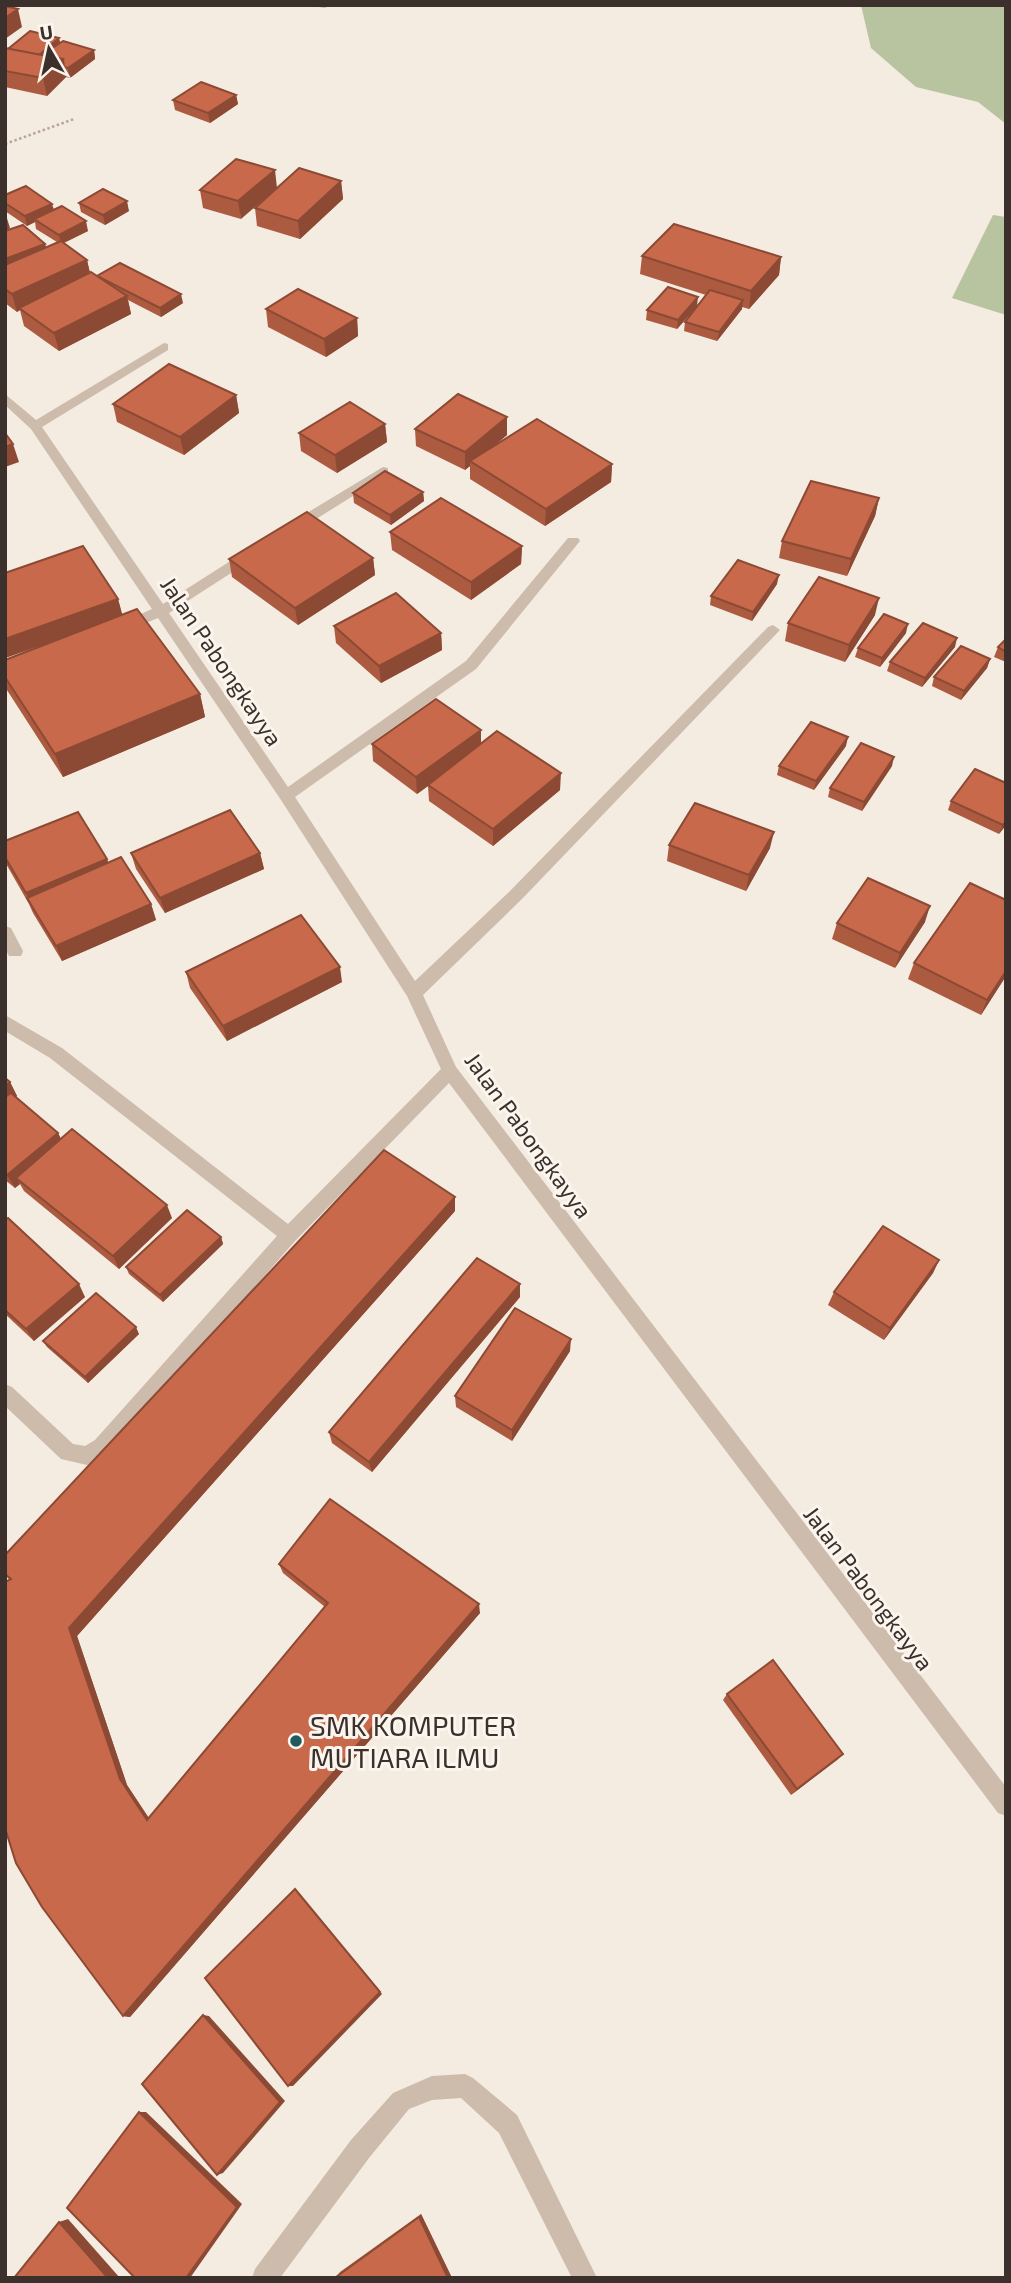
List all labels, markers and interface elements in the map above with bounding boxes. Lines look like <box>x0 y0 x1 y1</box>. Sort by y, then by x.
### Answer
north arrow <box>14 14 84 84</box>
text: U <box>38 19 55 44</box>
street label: Jalan Pabongkayya <box>155 571 289 751</box>
street label: Jalan Pabongkayya <box>459 1047 599 1223</box>
street label: Jalan Pabongkayya <box>798 1500 940 1676</box>
place label: SMK KOMPUTER MUTIARA ILMU <box>310 1708 516 1774</box>
marker: SMK KOMPUTER MUTIARA ILMU <box>288 1733 304 1749</box>

